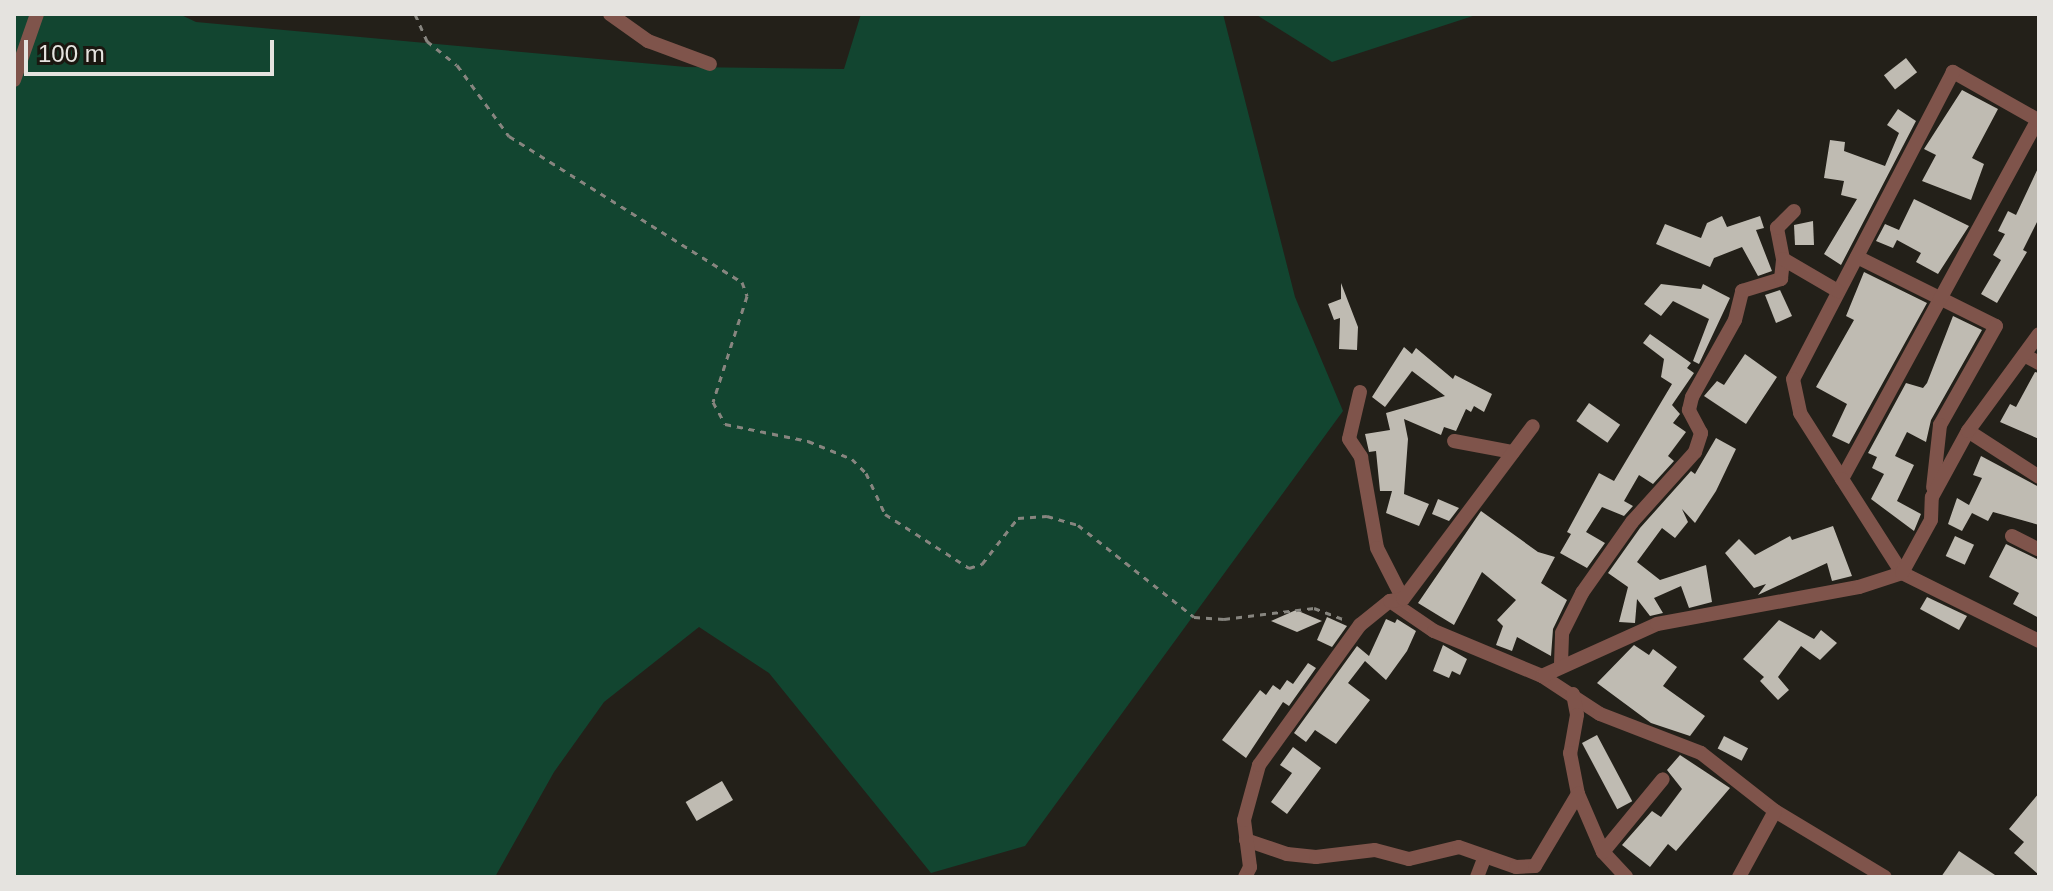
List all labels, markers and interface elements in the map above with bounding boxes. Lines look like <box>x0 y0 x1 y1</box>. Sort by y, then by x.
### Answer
scale bar <box>28 24 278 74</box>
text: 100 m <box>38 40 105 67</box>

